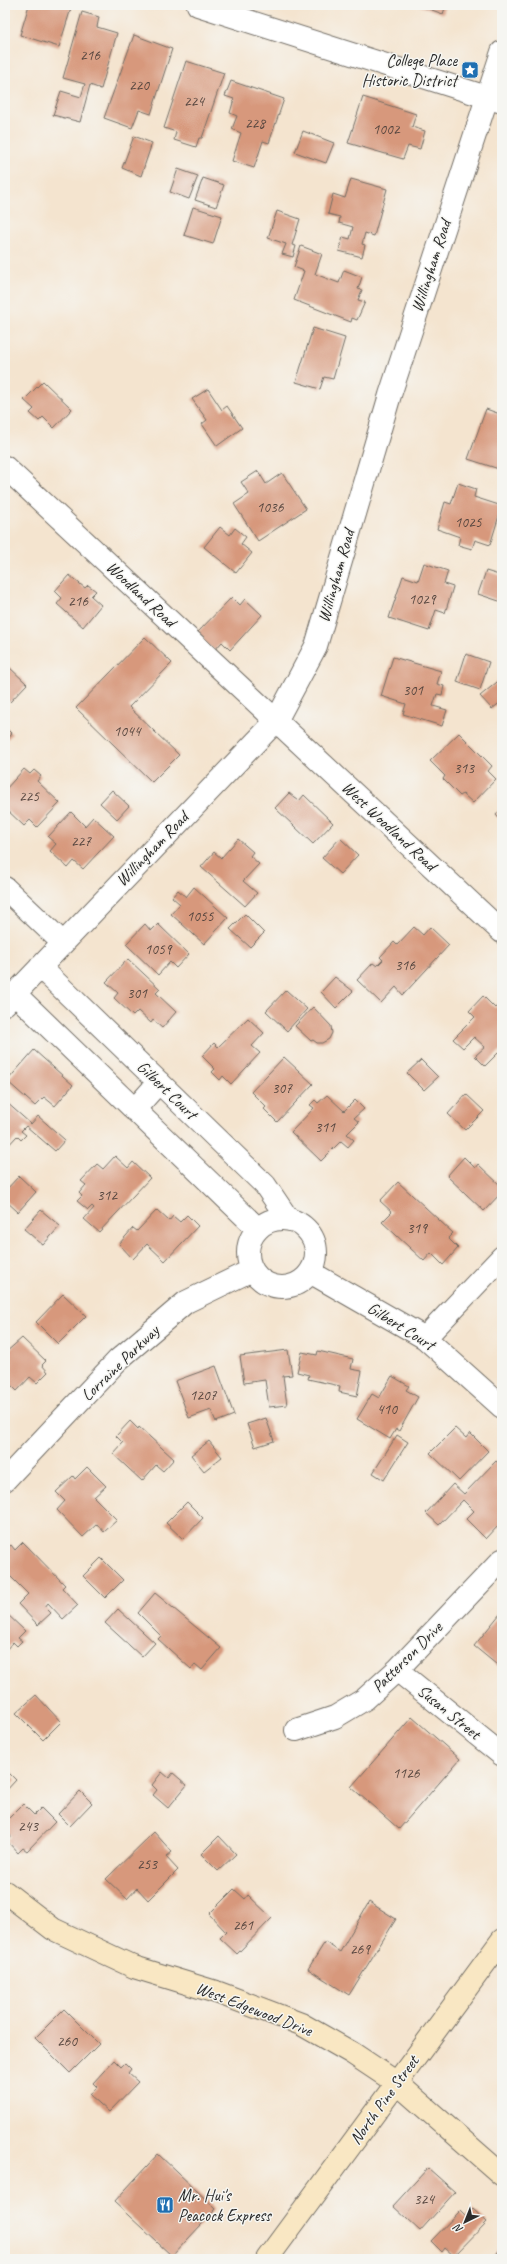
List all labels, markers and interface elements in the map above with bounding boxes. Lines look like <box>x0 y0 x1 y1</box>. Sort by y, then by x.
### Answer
house number: 216 <box>80 46 101 65</box>
place label: College Place Historic District <box>362 50 459 91</box>
place icon: College Place Historic District <box>460 60 480 80</box>
house number: 220 <box>129 76 150 95</box>
house number: 224 <box>184 92 205 111</box>
house number: 228 <box>245 114 266 133</box>
house number: 1002 <box>372 120 401 139</box>
street label: Willingham Road <box>406 215 456 315</box>
house number: 1036 <box>256 498 285 517</box>
house number: 1025 <box>454 513 483 532</box>
street label: Willingham Road <box>313 525 360 625</box>
street label: Woodland Road <box>102 556 183 634</box>
house number: 1029 <box>408 590 437 609</box>
house number: 216 <box>68 592 89 611</box>
house number: 301 <box>403 681 424 700</box>
house number: 1044 <box>113 722 142 741</box>
house number: 313 <box>454 759 475 778</box>
street label: West Woodland Road <box>337 777 442 877</box>
house number: 225 <box>19 787 40 806</box>
street label: Willingham Road <box>111 806 194 891</box>
house number: 227 <box>71 832 92 851</box>
house number: 1055 <box>186 907 215 926</box>
house number: 1059 <box>144 940 173 959</box>
house number: 316 <box>395 956 416 975</box>
house number: 301 <box>127 984 148 1003</box>
street label: Gilbert Court <box>133 1056 203 1125</box>
house number: 307 <box>272 1079 293 1098</box>
house number: 311 <box>315 1118 336 1137</box>
house number: 312 <box>97 1186 118 1205</box>
house number: 319 <box>407 1219 428 1238</box>
street label: Gilbert Court <box>363 1297 441 1356</box>
street label: Lorraine Parkway <box>77 1320 164 1405</box>
house number: 1207 <box>189 1386 218 1405</box>
house number: 410 <box>377 1400 398 1419</box>
street label: Patterson Drive <box>367 1616 448 1697</box>
street label: Susan Street <box>413 1680 487 1745</box>
house number: 1126 <box>392 1764 421 1783</box>
house number: 243 <box>18 1817 39 1836</box>
house number: 253 <box>137 1855 158 1874</box>
house number: 261 <box>233 1916 254 1935</box>
house number: 269 <box>350 1940 371 1959</box>
street label: West Edgewood Drive <box>193 1977 316 2041</box>
house number: 260 <box>57 2032 78 2051</box>
street label: North Pine Street <box>345 2050 425 2148</box>
place label: Mr. Hui's Peacock Express <box>178 2185 272 2226</box>
house number: 324 <box>414 2190 435 2209</box>
restaurant icon: Mr. Hui's Peacock Express <box>155 2195 175 2215</box>
north arrow <box>445 2202 485 2242</box>
text: N <box>449 2220 465 2237</box>

